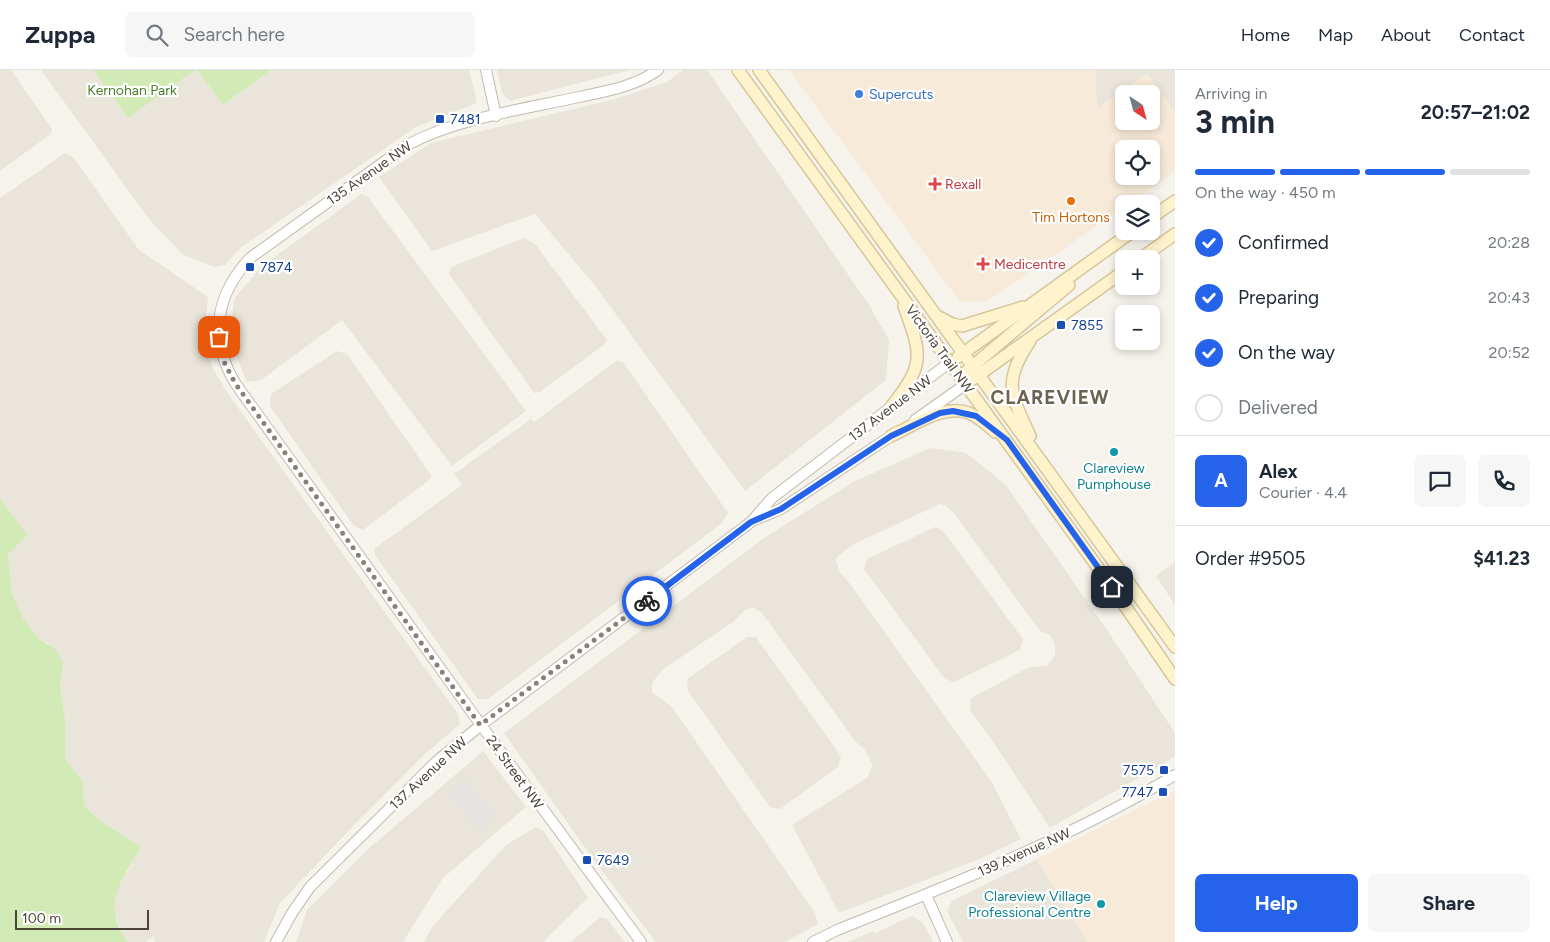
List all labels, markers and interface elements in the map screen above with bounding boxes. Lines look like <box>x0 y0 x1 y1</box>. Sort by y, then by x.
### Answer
search box <box>125 12 475 57</box>
text: Zuppa <box>25 20 95 49</box>
icon: search <box>143 21 171 49</box>
text: Search here <box>183 23 285 46</box>
text: Home <box>1241 24 1290 46</box>
text: Map <box>1318 24 1353 46</box>
text: About <box>1381 24 1431 46</box>
text: Contact <box>1459 24 1525 46</box>
park label: Kernohan Park <box>87 82 177 99</box>
text: Arriving in <box>1195 84 1267 103</box>
north arrow <box>1115 85 1160 130</box>
map controls <box>1115 85 1160 350</box>
place label: Supercuts <box>869 86 933 103</box>
marker: Supercuts <box>853 88 865 100</box>
text: 20:57–21:02 <box>1421 101 1530 124</box>
text: 3 min <box>1195 103 1275 141</box>
place label: 7481 <box>450 111 481 128</box>
marker: 7481 <box>434 113 446 125</box>
street label: 135 Avenue NW <box>323 137 416 209</box>
button: locate <box>1115 140 1160 185</box>
place label: Rexall <box>945 176 981 193</box>
marker: Rexall <box>929 178 941 190</box>
text: On the way · 450 m <box>1195 183 1336 202</box>
marker: Tim Hortons <box>1065 195 1077 207</box>
button: layers <box>1115 195 1160 240</box>
place label: Tim Hortons <box>1032 209 1110 226</box>
icon: check <box>1195 229 1223 257</box>
text: Confirmed <box>1238 231 1329 254</box>
text: 20:28 <box>1488 233 1530 252</box>
button: + <box>1115 250 1160 295</box>
place label: Medicentre <box>994 256 1066 273</box>
marker: Medicentre <box>976 257 990 271</box>
place label: 7874 <box>260 259 293 276</box>
marker: 7874 <box>244 261 256 273</box>
icon: check <box>1195 284 1223 312</box>
text: Preparing <box>1238 286 1319 309</box>
text: 20:43 <box>1488 288 1530 307</box>
street label: Victoria Trail NW <box>902 302 978 397</box>
button: − <box>1115 305 1160 350</box>
pin <box>198 316 240 358</box>
place label: 7855 <box>1071 317 1103 334</box>
marker: 7855 <box>1055 319 1067 331</box>
icon: bag <box>205 323 233 351</box>
icon: check <box>1195 339 1223 367</box>
text: On the way <box>1238 341 1335 364</box>
text: 20:52 <box>1489 343 1530 362</box>
street label: 137 Avenue NW <box>845 371 936 445</box>
district label: CLAREVIEW <box>990 386 1110 409</box>
text: Delivered <box>1238 396 1318 419</box>
marker: Clareview Pumphouse <box>1108 446 1120 458</box>
button: chat <box>1414 455 1466 507</box>
button: phone <box>1478 455 1530 507</box>
place label: Clareview Pumphouse <box>1077 460 1151 493</box>
text: Alex <box>1259 460 1298 483</box>
text: A <box>1214 469 1228 492</box>
text: Courier · 4.4 <box>1259 483 1347 502</box>
text: Order #9505 <box>1195 547 1306 570</box>
text: $41.23 <box>1473 547 1530 570</box>
pin <box>1091 566 1133 608</box>
icon: home <box>1098 573 1126 601</box>
courier <box>622 576 672 626</box>
icon: bike <box>633 587 661 615</box>
street label: 24 Street NW <box>482 732 547 813</box>
street label: 137 Avenue NW <box>386 733 471 813</box>
place label: 7575 <box>1123 762 1154 779</box>
marker: 7575 <box>1158 764 1170 776</box>
place label: 7747 <box>1122 784 1153 801</box>
marker: 7747 <box>1157 786 1169 798</box>
street label: 139 Avenue NW <box>975 824 1074 881</box>
place label: 7649 <box>597 852 629 869</box>
marker: 7649 <box>581 854 593 866</box>
button: Help <box>1195 874 1358 932</box>
button: Share <box>1368 874 1530 932</box>
place label: Clareview Village Professional Centre <box>968 888 1091 921</box>
marker: Clareview Village Professional Centre <box>1095 898 1107 910</box>
scale bar <box>15 907 149 930</box>
text: 100 m <box>22 910 61 927</box>

